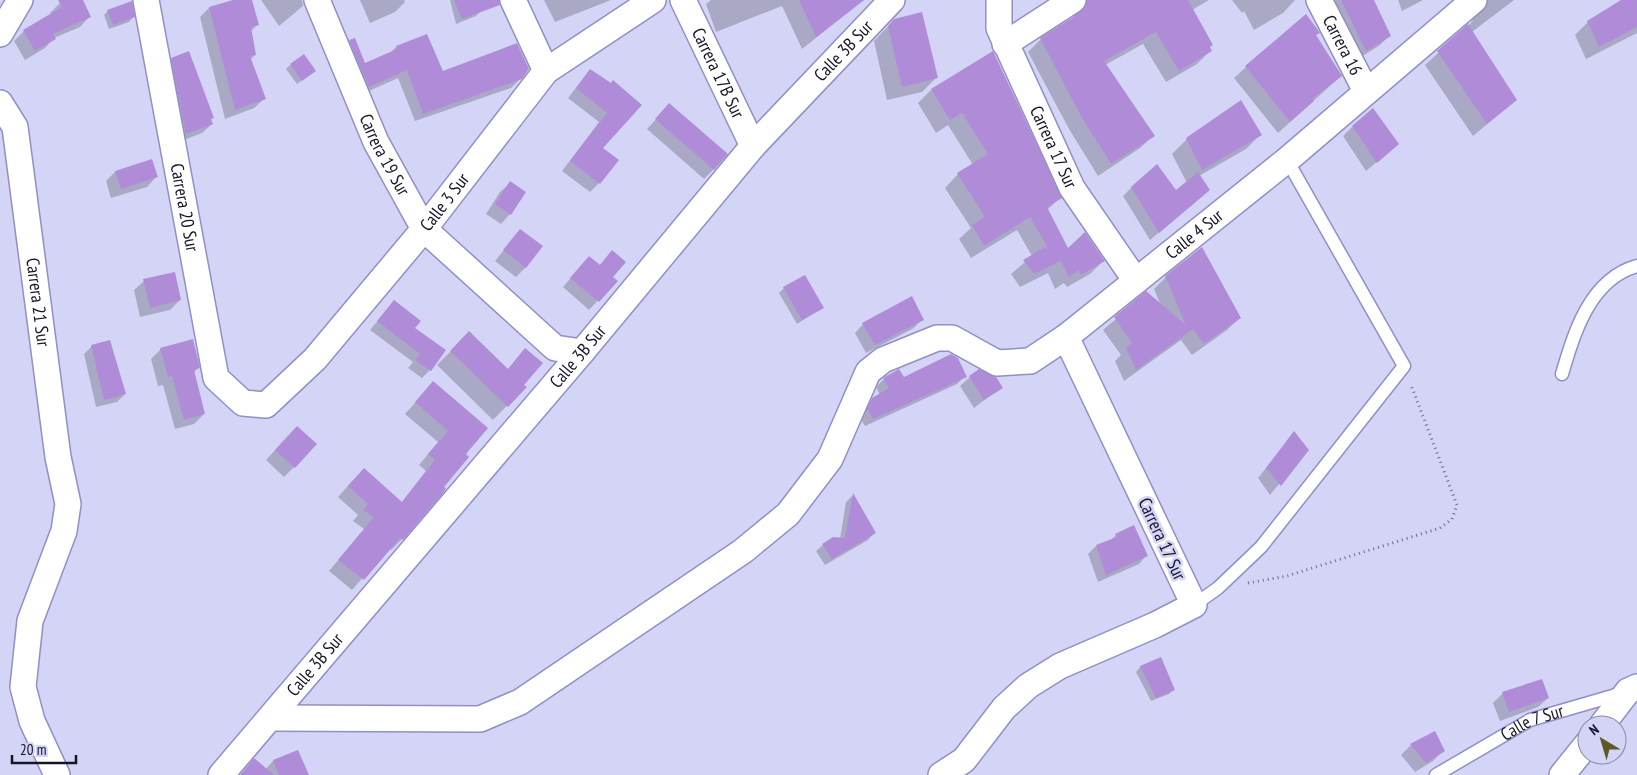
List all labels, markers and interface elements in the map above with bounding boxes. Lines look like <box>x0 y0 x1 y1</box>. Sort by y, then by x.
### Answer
street label: Carrera 16 <box>1318 11 1368 79</box>
street label: Calle 3B Sur <box>809 15 878 86</box>
street label: Carrera 17B Sur <box>687 24 750 122</box>
street label: Carrera 17 Sur <box>1025 102 1083 192</box>
street label: Carrera 19 Sur <box>355 110 415 200</box>
street label: Carrera 20 Sur <box>166 162 204 253</box>
street label: Calle 3 Sur <box>415 168 474 236</box>
street label: Calle 4 Sur <box>1161 204 1228 264</box>
street label: Carrera 21 Sur <box>21 257 55 348</box>
street label: Calle 3B Sur <box>544 320 611 393</box>
street label: Carrera 17 Sur <box>1133 494 1192 584</box>
street label: Calle 3B Sur <box>281 628 348 701</box>
street label: Calle 7 Sur <box>1496 699 1566 746</box>
north arrow <box>1577 715 1627 765</box>
text: N <box>1585 720 1603 739</box>
scale bar <box>12 732 76 764</box>
text: 20 m <box>20 740 46 759</box>

